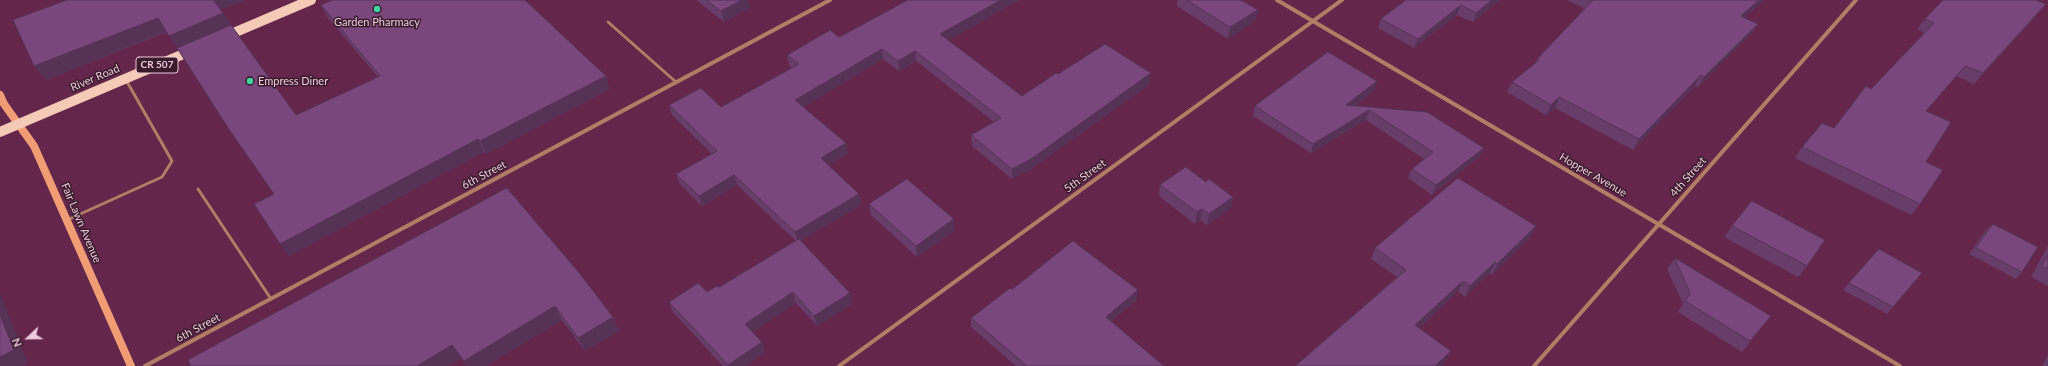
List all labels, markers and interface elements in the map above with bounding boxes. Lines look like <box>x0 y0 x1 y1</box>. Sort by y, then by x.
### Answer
marker: Garden Pharmacy <box>372 4 382 14</box>
place label: Garden Pharmacy <box>334 15 420 29</box>
road number: CR 507 <box>136 57 178 73</box>
street label: River Road <box>68 62 122 94</box>
place label: Empress Diner <box>258 74 328 88</box>
marker: Empress Diner <box>245 76 255 86</box>
street label: Hopper Avenue <box>1557 150 1629 200</box>
street label: 4th Street <box>1667 154 1709 200</box>
street label: 5th Street <box>1062 156 1108 196</box>
street label: 6th Street <box>460 158 508 192</box>
street label: Fair Lawn Avenue <box>58 181 104 265</box>
street label: 6th Street <box>174 311 222 345</box>
north arrow <box>8 318 48 358</box>
text: N <box>9 336 24 349</box>

